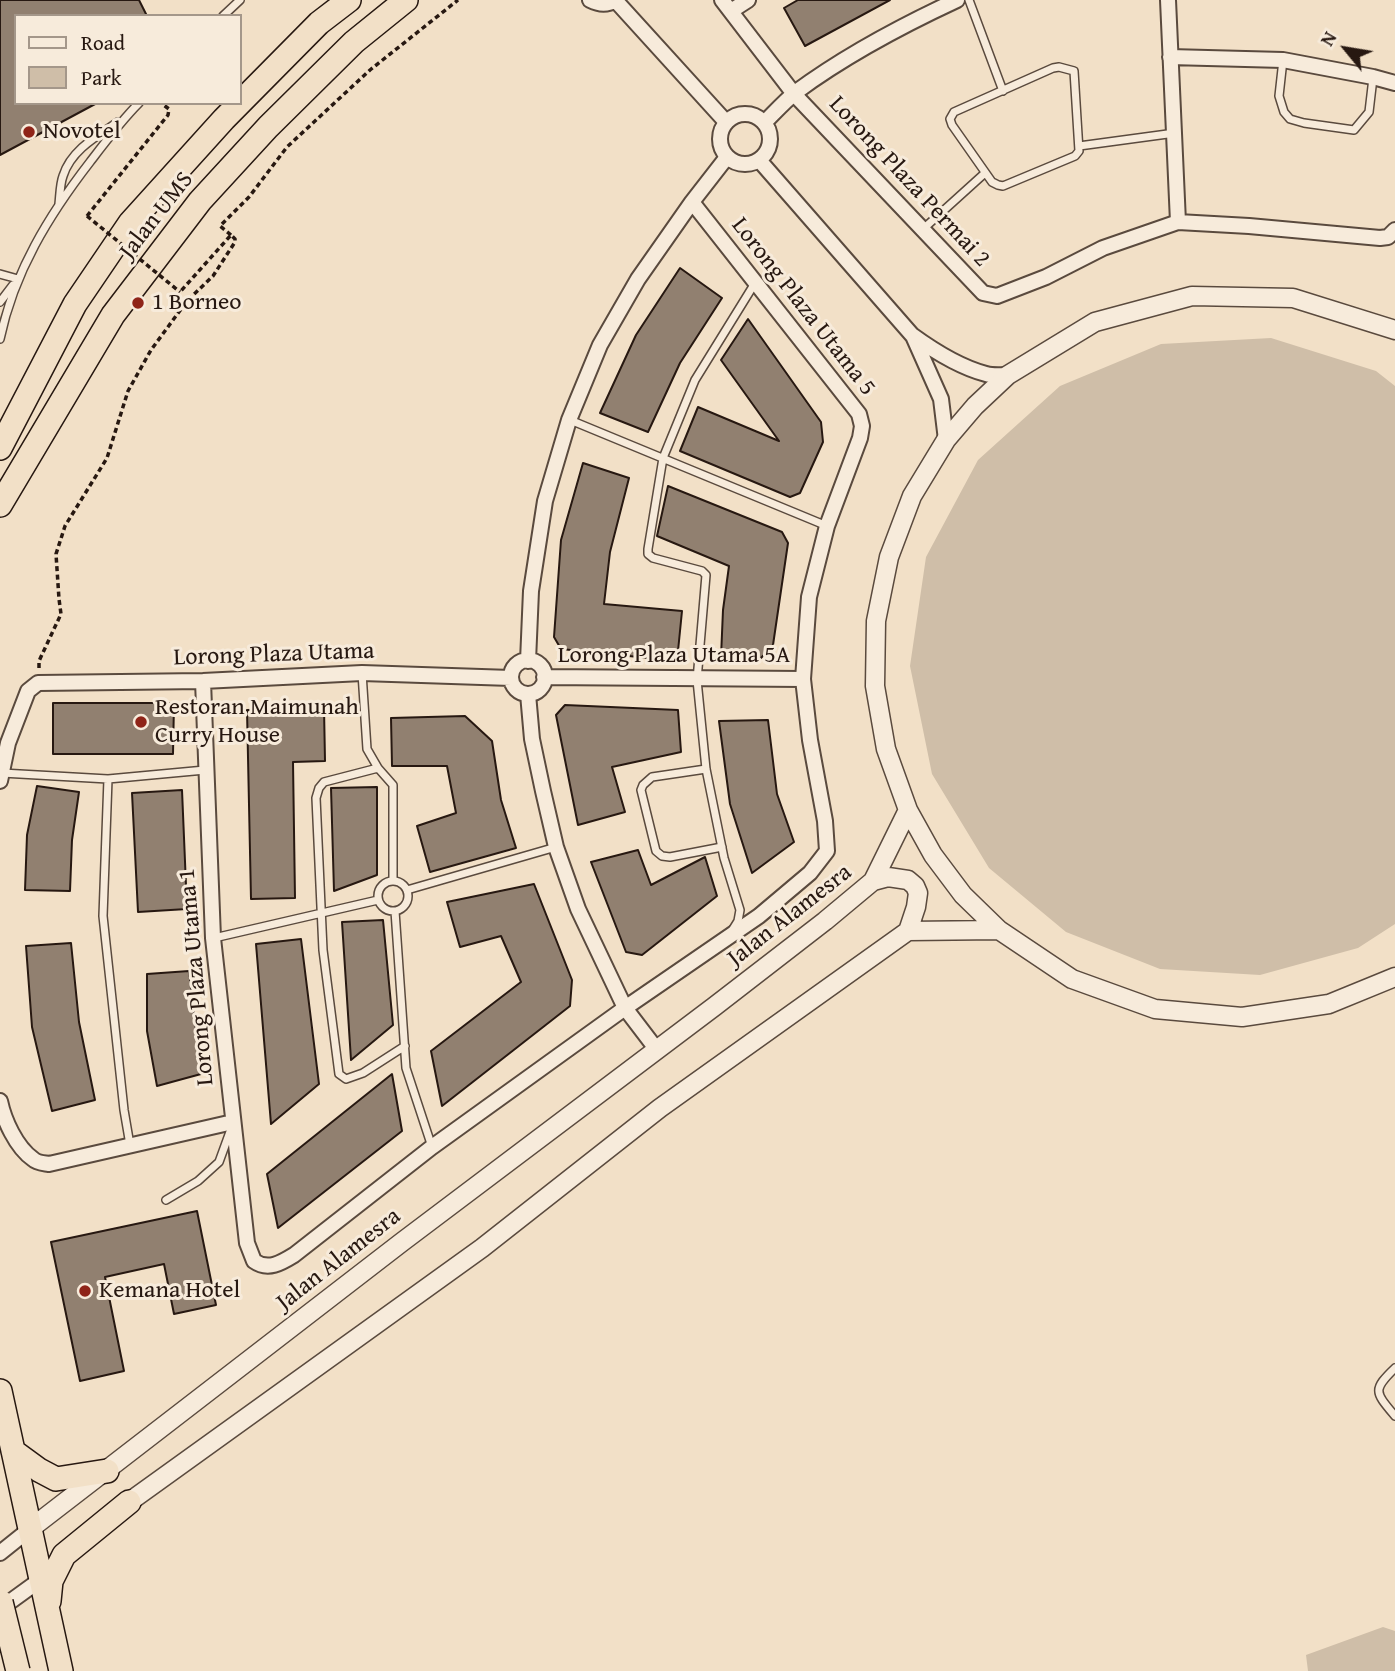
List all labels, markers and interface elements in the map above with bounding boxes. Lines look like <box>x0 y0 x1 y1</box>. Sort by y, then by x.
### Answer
legend <box>14 14 242 105</box>
north arrow <box>1311 14 1381 84</box>
text: N <box>1313 26 1343 51</box>
text: Road <box>81 27 125 58</box>
text: Park <box>81 62 122 93</box>
street label: Lorong Plaza Permai 2 <box>822 91 996 273</box>
place label: Novotel <box>43 118 121 146</box>
marker: Novotel <box>21 124 37 140</box>
street label: Jalan UMS <box>114 167 200 265</box>
street label: Lorong Plaza Utama 5 <box>725 212 881 402</box>
place label: 1 Borneo <box>152 289 242 317</box>
marker: 1 Borneo <box>130 295 146 311</box>
street label: Lorong Plaza Utama <box>173 637 375 673</box>
street label: Lorong Plaza Utama 5A <box>558 642 790 670</box>
place label: Restoran Maimunah Curry House <box>155 694 359 750</box>
marker: Restoran Maimunah Curry House <box>133 714 149 730</box>
street label: Jalan Alamesra <box>722 859 858 973</box>
street label: Lorong Plaza Utama 1 <box>173 867 221 1087</box>
street label: Jalan Alamesra <box>271 1203 407 1317</box>
place label: Kemana Hotel <box>99 1277 240 1305</box>
marker: Kemana Hotel <box>77 1283 93 1299</box>

